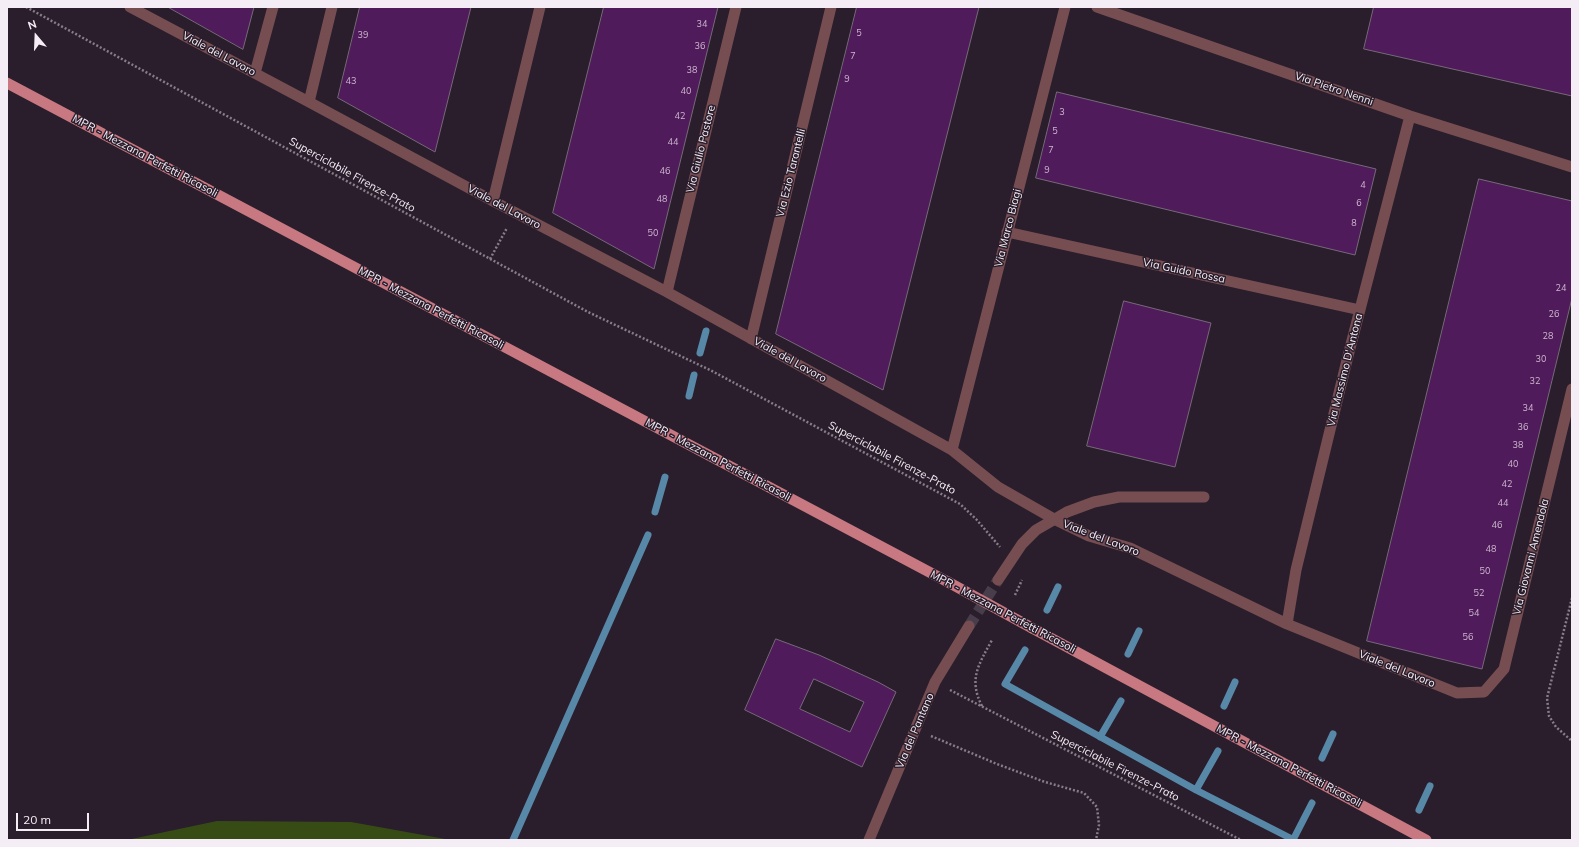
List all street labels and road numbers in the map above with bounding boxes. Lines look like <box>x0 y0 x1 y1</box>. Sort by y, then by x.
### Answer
street label: Viale del Lavoro <box>180 29 258 79</box>
street label: Via Pietro Nenni <box>1293 69 1375 109</box>
street label: Via Giulio Pastore <box>684 104 718 194</box>
street label: MPR - Mezzana Perfetti Ricasoli <box>70 112 220 200</box>
street label: Via Ezio Tarantelli <box>774 127 808 219</box>
street label: Superciclabile Firenze-Prato <box>287 135 417 215</box>
street label: Viale del Lavoro <box>465 182 543 232</box>
street label: Via Marco Biagi <box>992 188 1024 268</box>
street label: Via Guido Rossa <box>1142 256 1226 286</box>
street label: MPR - Mezzana Perfetti Ricasoli <box>356 264 506 352</box>
street label: Via Massimo D'Antona <box>1325 312 1365 428</box>
street label: Viale del Lavoro <box>751 335 829 385</box>
street label: MPR - Mezzana Perfetti Ricasoli <box>643 416 793 504</box>
street label: Superciclabile Firenze-Prato <box>826 419 958 497</box>
street label: Via Giovanni Amendola <box>1510 497 1552 617</box>
street label: Viale del Lavoro <box>1061 517 1141 559</box>
street label: MPR - Mezzana Perfetti Ricasoli <box>928 568 1078 656</box>
street label: Viale del Lavoro <box>1357 648 1437 690</box>
street label: Via del Pantano <box>893 691 937 771</box>
street label: MPR - Mezzana Perfetti Ricasoli <box>1214 722 1364 810</box>
street label: Superciclabile Firenze-Prato <box>1049 728 1181 804</box>

